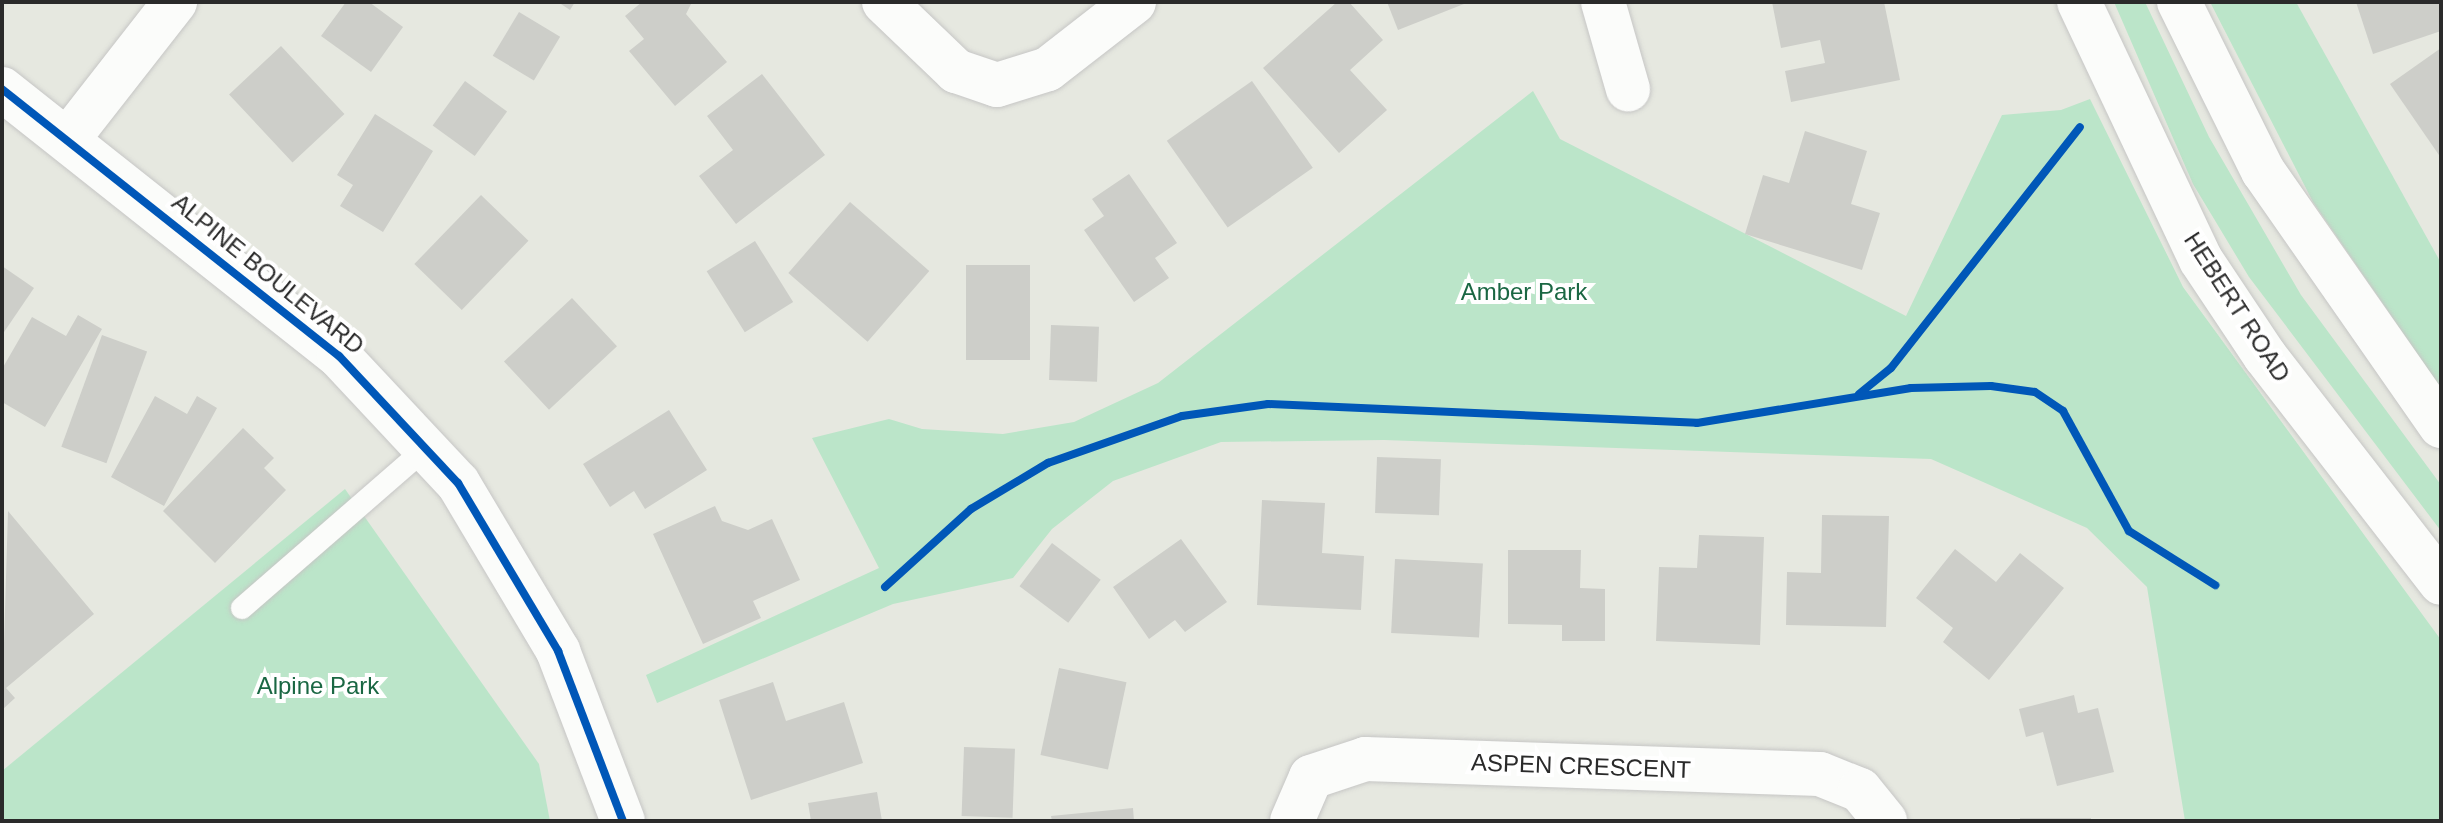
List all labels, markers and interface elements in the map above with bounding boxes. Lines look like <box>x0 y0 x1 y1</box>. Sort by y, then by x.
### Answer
street label: ALPINE BOULEVARD <box>166 188 370 360</box>
street label: HEBERT ROAD <box>2178 227 2296 387</box>
park label: Amber Park <box>1461 278 1587 306</box>
park label: Alpine Park <box>257 672 379 700</box>
street label: ASPEN CRESCENT <box>1471 748 1691 784</box>

